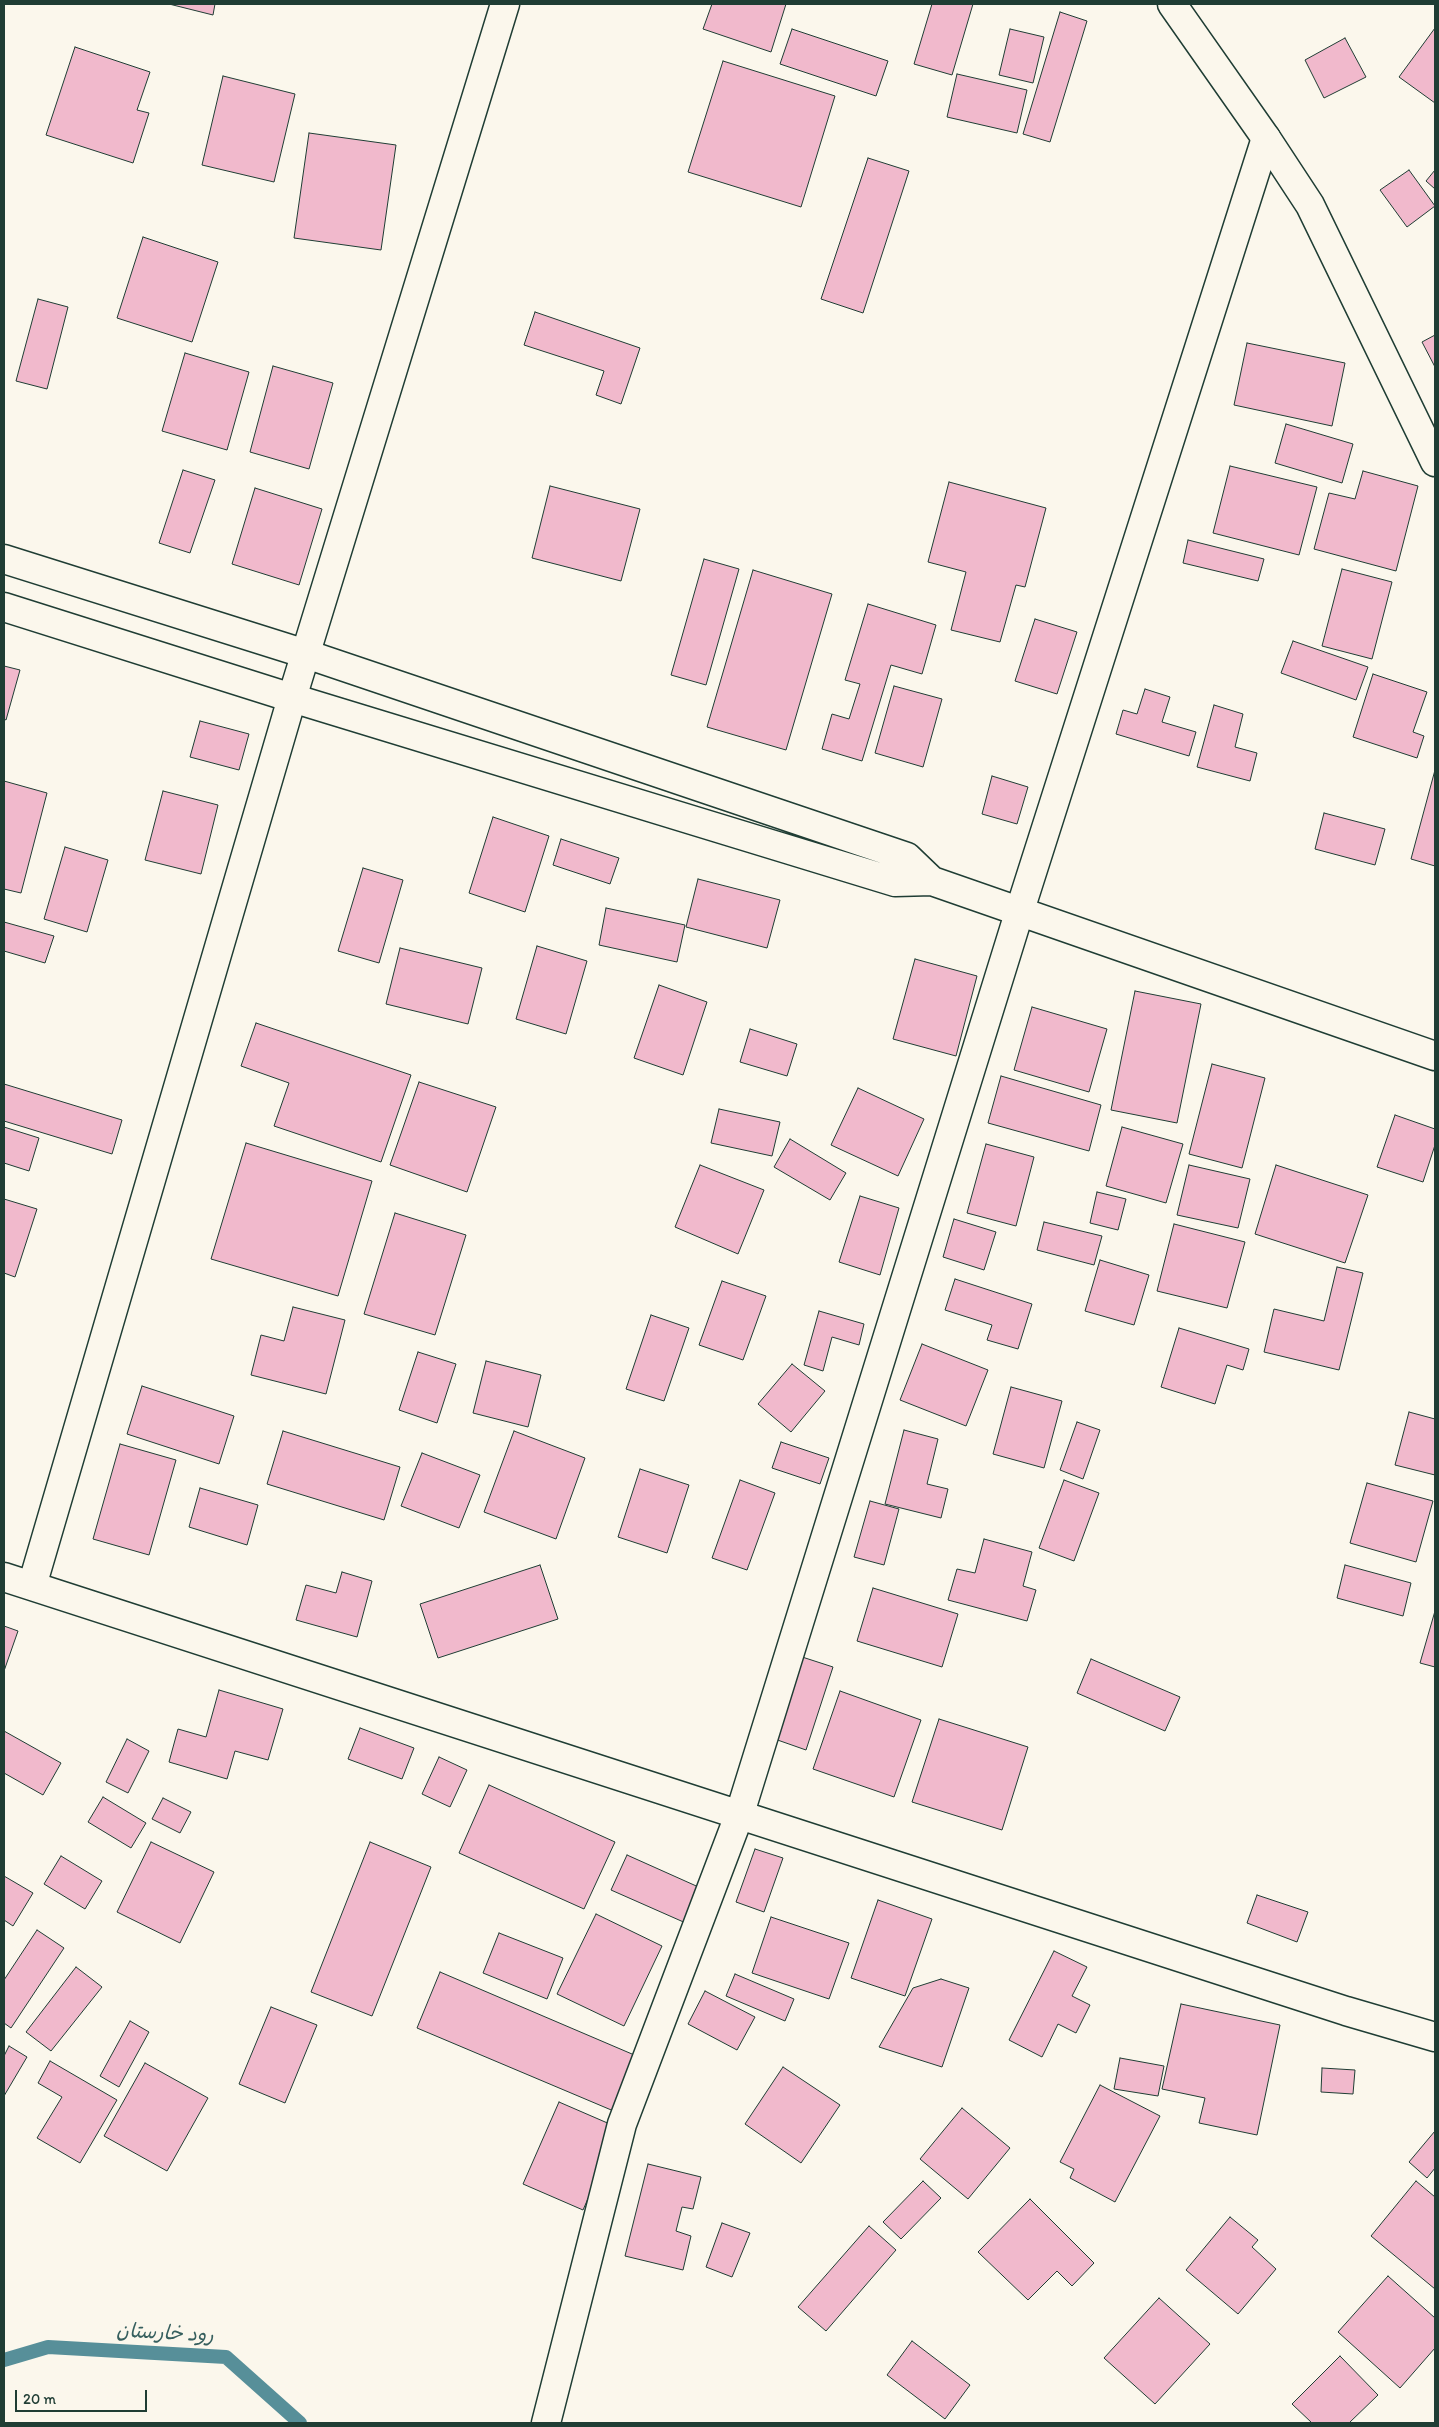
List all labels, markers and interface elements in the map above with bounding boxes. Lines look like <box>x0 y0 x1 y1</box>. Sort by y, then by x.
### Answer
water label: رود خارستان <box>116 2319 214 2349</box>
scale bar <box>18 2380 150 2412</box>
text: 20 m <box>23 2390 56 2408</box>

